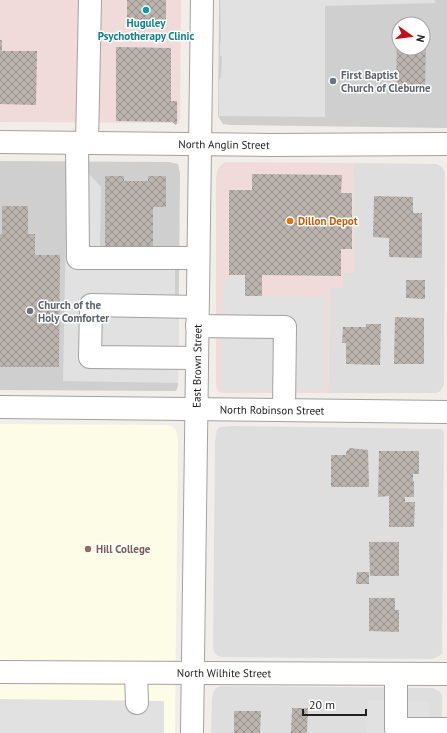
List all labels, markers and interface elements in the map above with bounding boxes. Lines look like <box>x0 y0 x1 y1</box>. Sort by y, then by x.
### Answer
marker: Huguley Psychotherapy Clinic <box>141 5 151 15</box>
place label: Huguley Psychotherapy Clinic <box>98 16 195 43</box>
north arrow <box>391 16 431 56</box>
text: N <box>413 33 428 44</box>
place label: First Baptist Church of Cleburne <box>341 68 431 95</box>
marker: First Baptist Church of Cleburne <box>328 76 338 86</box>
street label: North Anglin Street <box>178 137 270 152</box>
place label: Dillon Depot <box>298 214 358 228</box>
marker: Dillon Depot <box>285 216 295 226</box>
place label: Church of the Holy Comforter <box>38 298 109 325</box>
marker: Church of the Holy Comforter <box>25 306 35 316</box>
street label: East Brown Street <box>189 324 205 408</box>
street label: North Robinson Street <box>220 402 325 418</box>
place label: Hill College <box>96 542 151 556</box>
marker: Hill College <box>83 544 93 554</box>
street label: North Wilhite Street <box>177 666 272 680</box>
scale bar <box>303 691 366 717</box>
text: 20 m <box>309 697 335 712</box>

